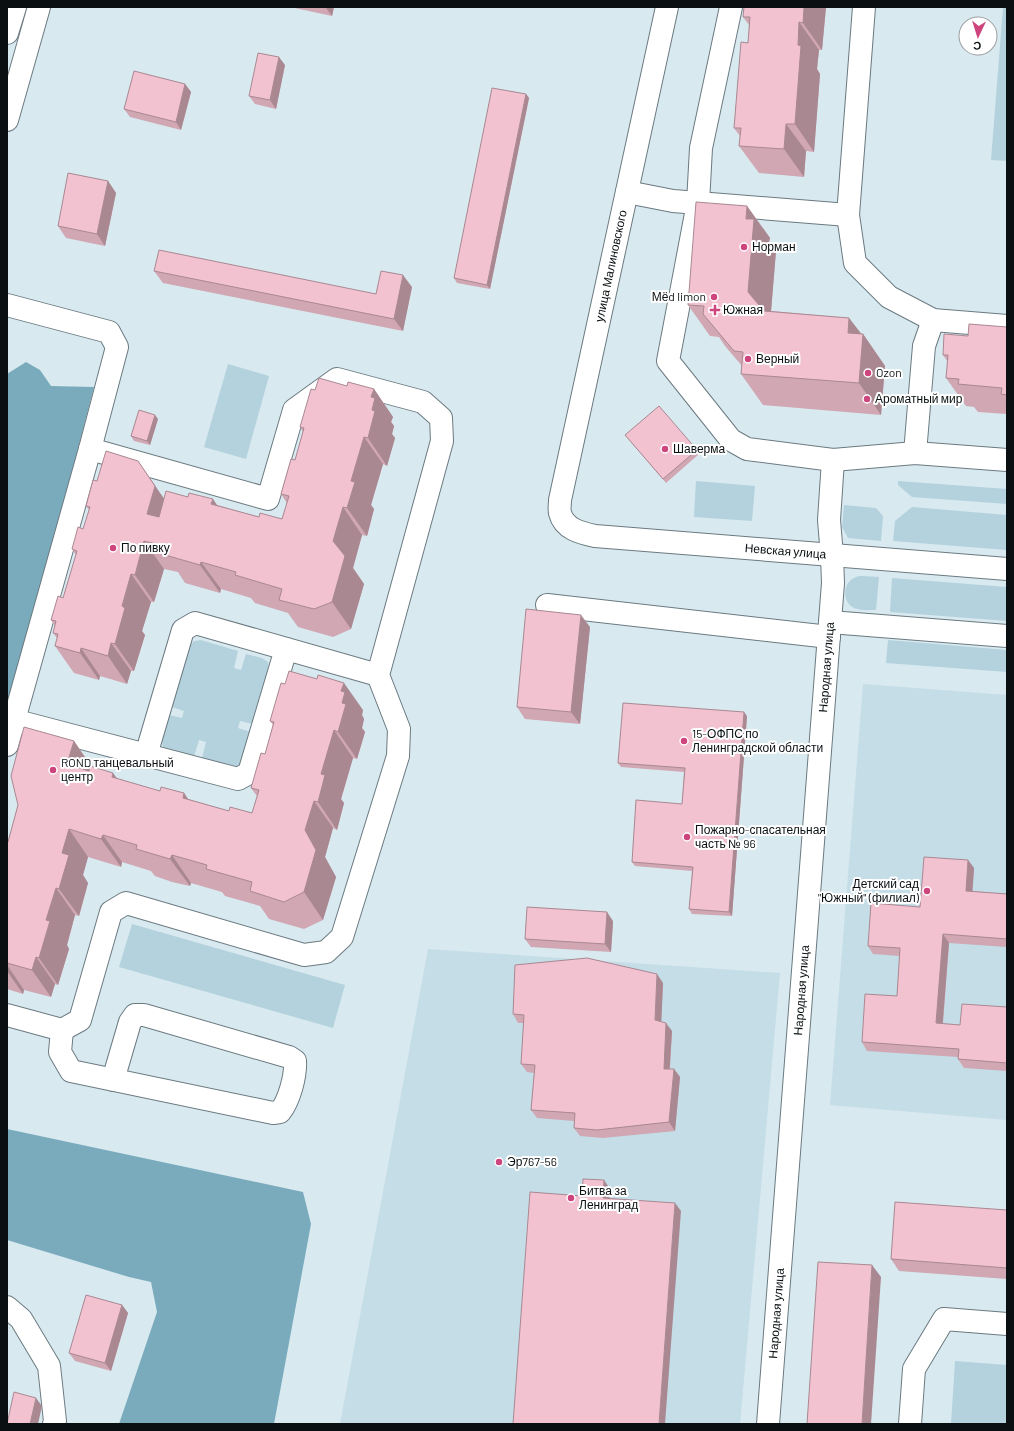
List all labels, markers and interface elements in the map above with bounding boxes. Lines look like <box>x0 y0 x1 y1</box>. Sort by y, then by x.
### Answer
north arrow <box>958 16 998 56</box>
text: С <box>973 40 982 53</box>
street label: улица Малиновского <box>591 208 630 323</box>
place label: Норман <box>752 239 796 254</box>
marker: Норман <box>739 242 749 252</box>
place label: Мёd limon <box>652 289 706 303</box>
marker: Мёd limon <box>709 292 719 302</box>
place label: Южная <box>723 302 763 316</box>
marker: Южная <box>710 305 720 315</box>
place label: Верный <box>756 351 799 366</box>
marker: Верный <box>743 354 753 364</box>
place label: Ozon <box>876 365 902 379</box>
marker: Ozon <box>863 368 873 378</box>
place label: Ароматный мир <box>875 391 963 406</box>
marker: Ароматный мир <box>862 394 872 404</box>
place label: Шаверма <box>673 441 726 456</box>
marker: Шаверма <box>660 444 670 454</box>
place label: По пивку <box>121 540 170 555</box>
street label: Невская улица <box>744 540 827 561</box>
marker: По пивку <box>108 543 118 553</box>
street label: Народная улица <box>815 621 836 713</box>
place label: 15-ОФПС по Ленинградской области <box>692 726 823 755</box>
marker: 15-ОФПС по Ленинградской области <box>679 736 689 746</box>
place label: ROND танцевальный центр <box>61 755 174 784</box>
marker: ROND танцевальный центр <box>48 765 58 775</box>
place label: Пожарно-спасательная часть № 96 <box>695 822 826 850</box>
marker: Пожарно-спасательная часть № 96 <box>682 832 692 842</box>
place label: Детский сад "Южный" (филиал) <box>818 876 920 905</box>
marker: Детский сад "Южный" (филиал) <box>922 886 932 896</box>
street label: Народная улица <box>790 944 811 1036</box>
place label: Эр767-56 <box>507 1154 557 1169</box>
marker: Эр767-56 <box>494 1157 504 1167</box>
place label: Битва за Ленинград <box>579 1183 638 1212</box>
marker: Битва за Ленинград <box>566 1193 576 1203</box>
street label: Народная улица <box>765 1267 787 1359</box>

